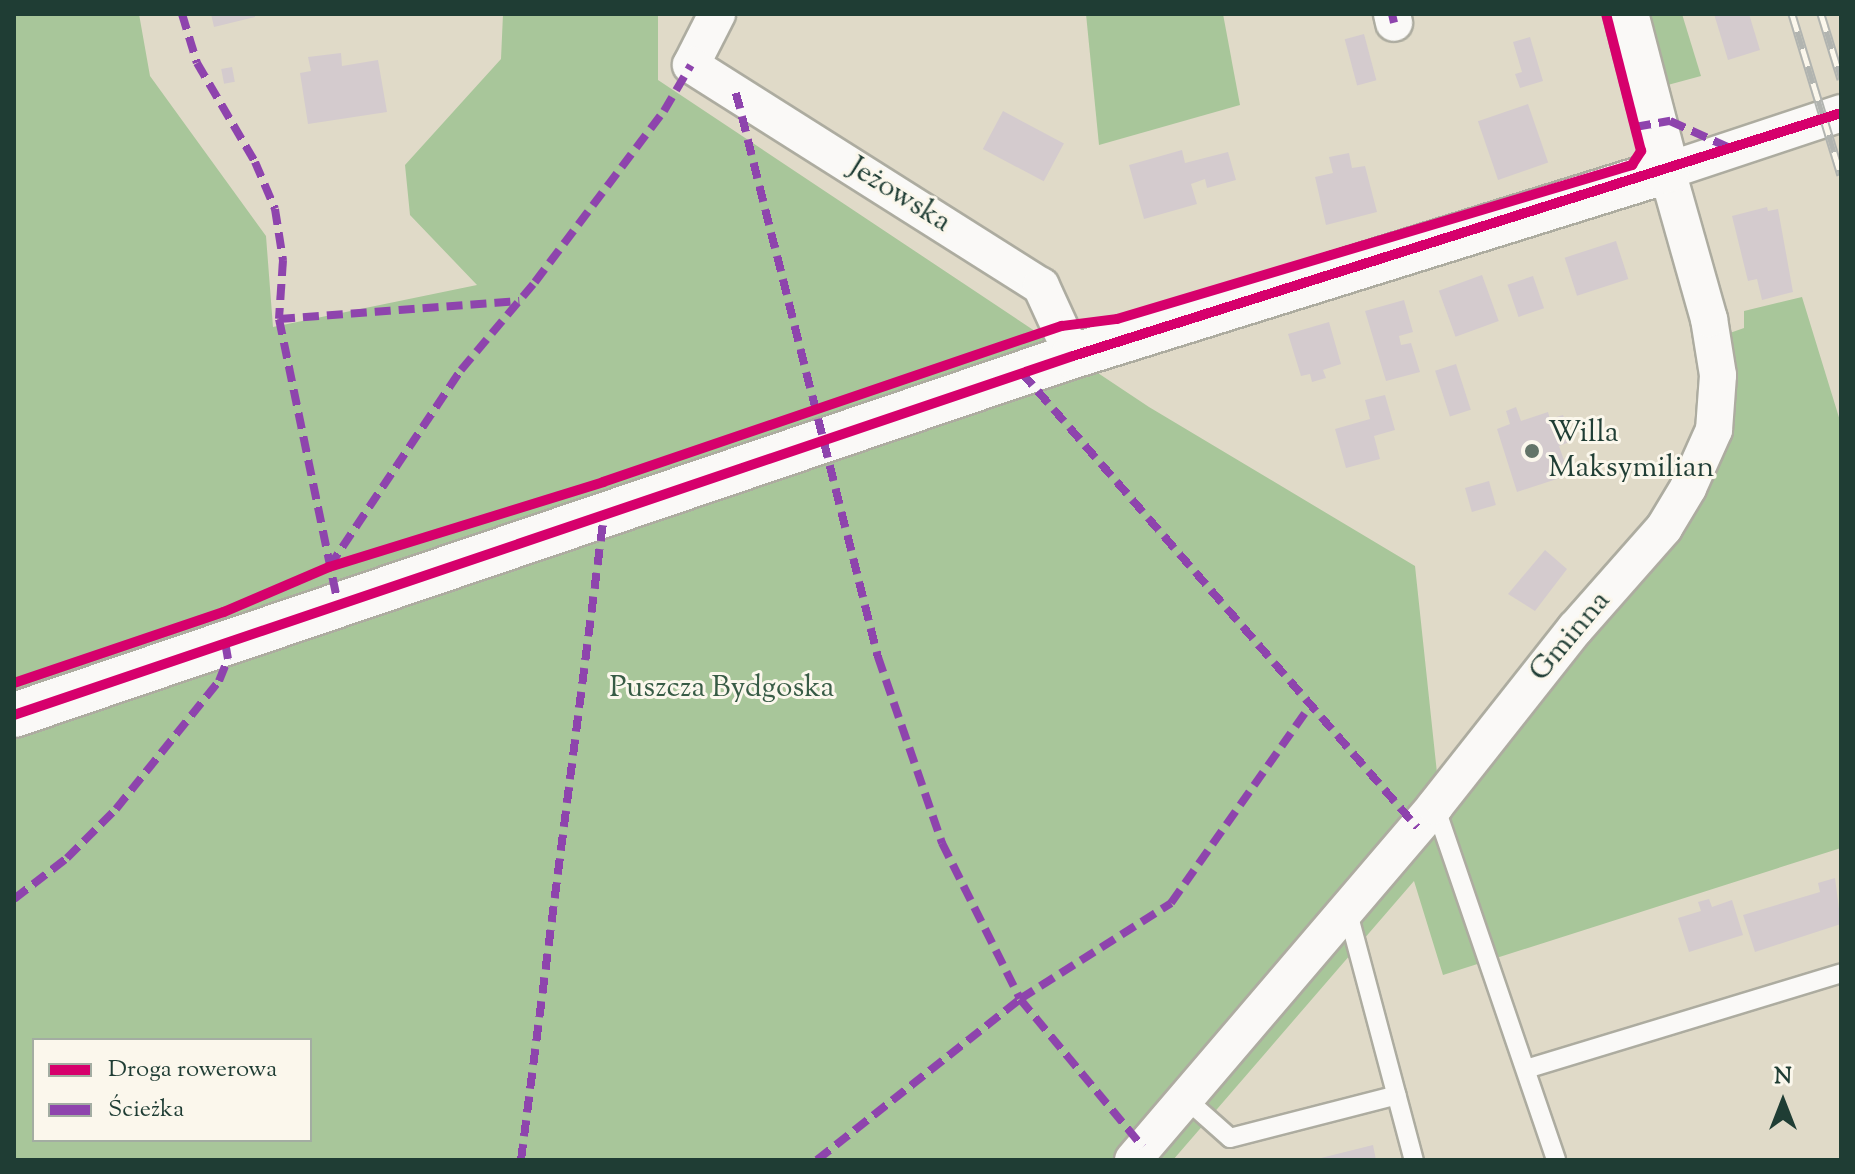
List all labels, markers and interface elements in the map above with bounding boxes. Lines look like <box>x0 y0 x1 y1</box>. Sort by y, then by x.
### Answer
street label: Jeżowska <box>841 151 957 241</box>
place label: Willa Maksymilian <box>1548 416 1714 486</box>
marker: Willa Maksymilian <box>1523 442 1541 460</box>
street label: Gminna <box>1523 584 1619 690</box>
park label: Puszcza Bydgoska <box>610 671 834 707</box>
legend <box>32 1038 312 1142</box>
text: Droga rowerowa <box>108 1053 277 1087</box>
north arrow <box>1743 1062 1823 1142</box>
text: N <box>1774 1062 1792 1094</box>
text: Ścieżka <box>108 1093 184 1127</box>

